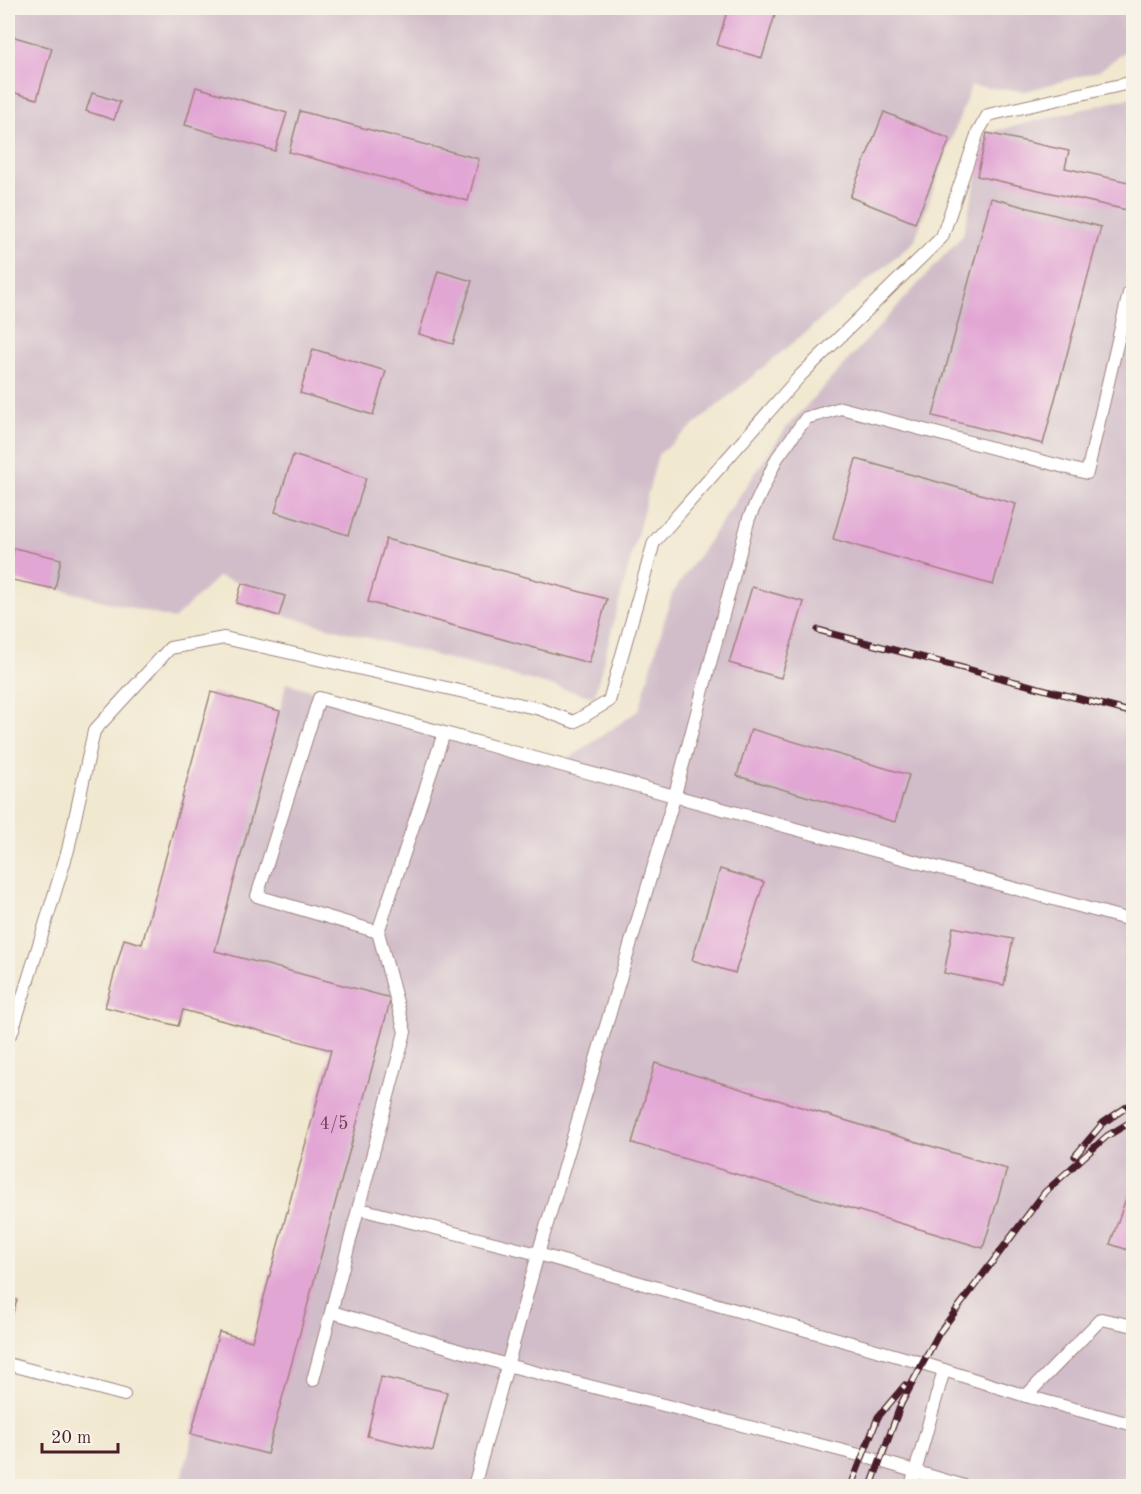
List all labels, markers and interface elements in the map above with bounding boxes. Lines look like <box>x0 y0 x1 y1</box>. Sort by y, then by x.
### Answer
house number: 4/5 <box>320 1115 348 1133</box>
scale bar <box>42 1416 118 1454</box>
text: 20 m <box>51 1429 91 1447</box>

